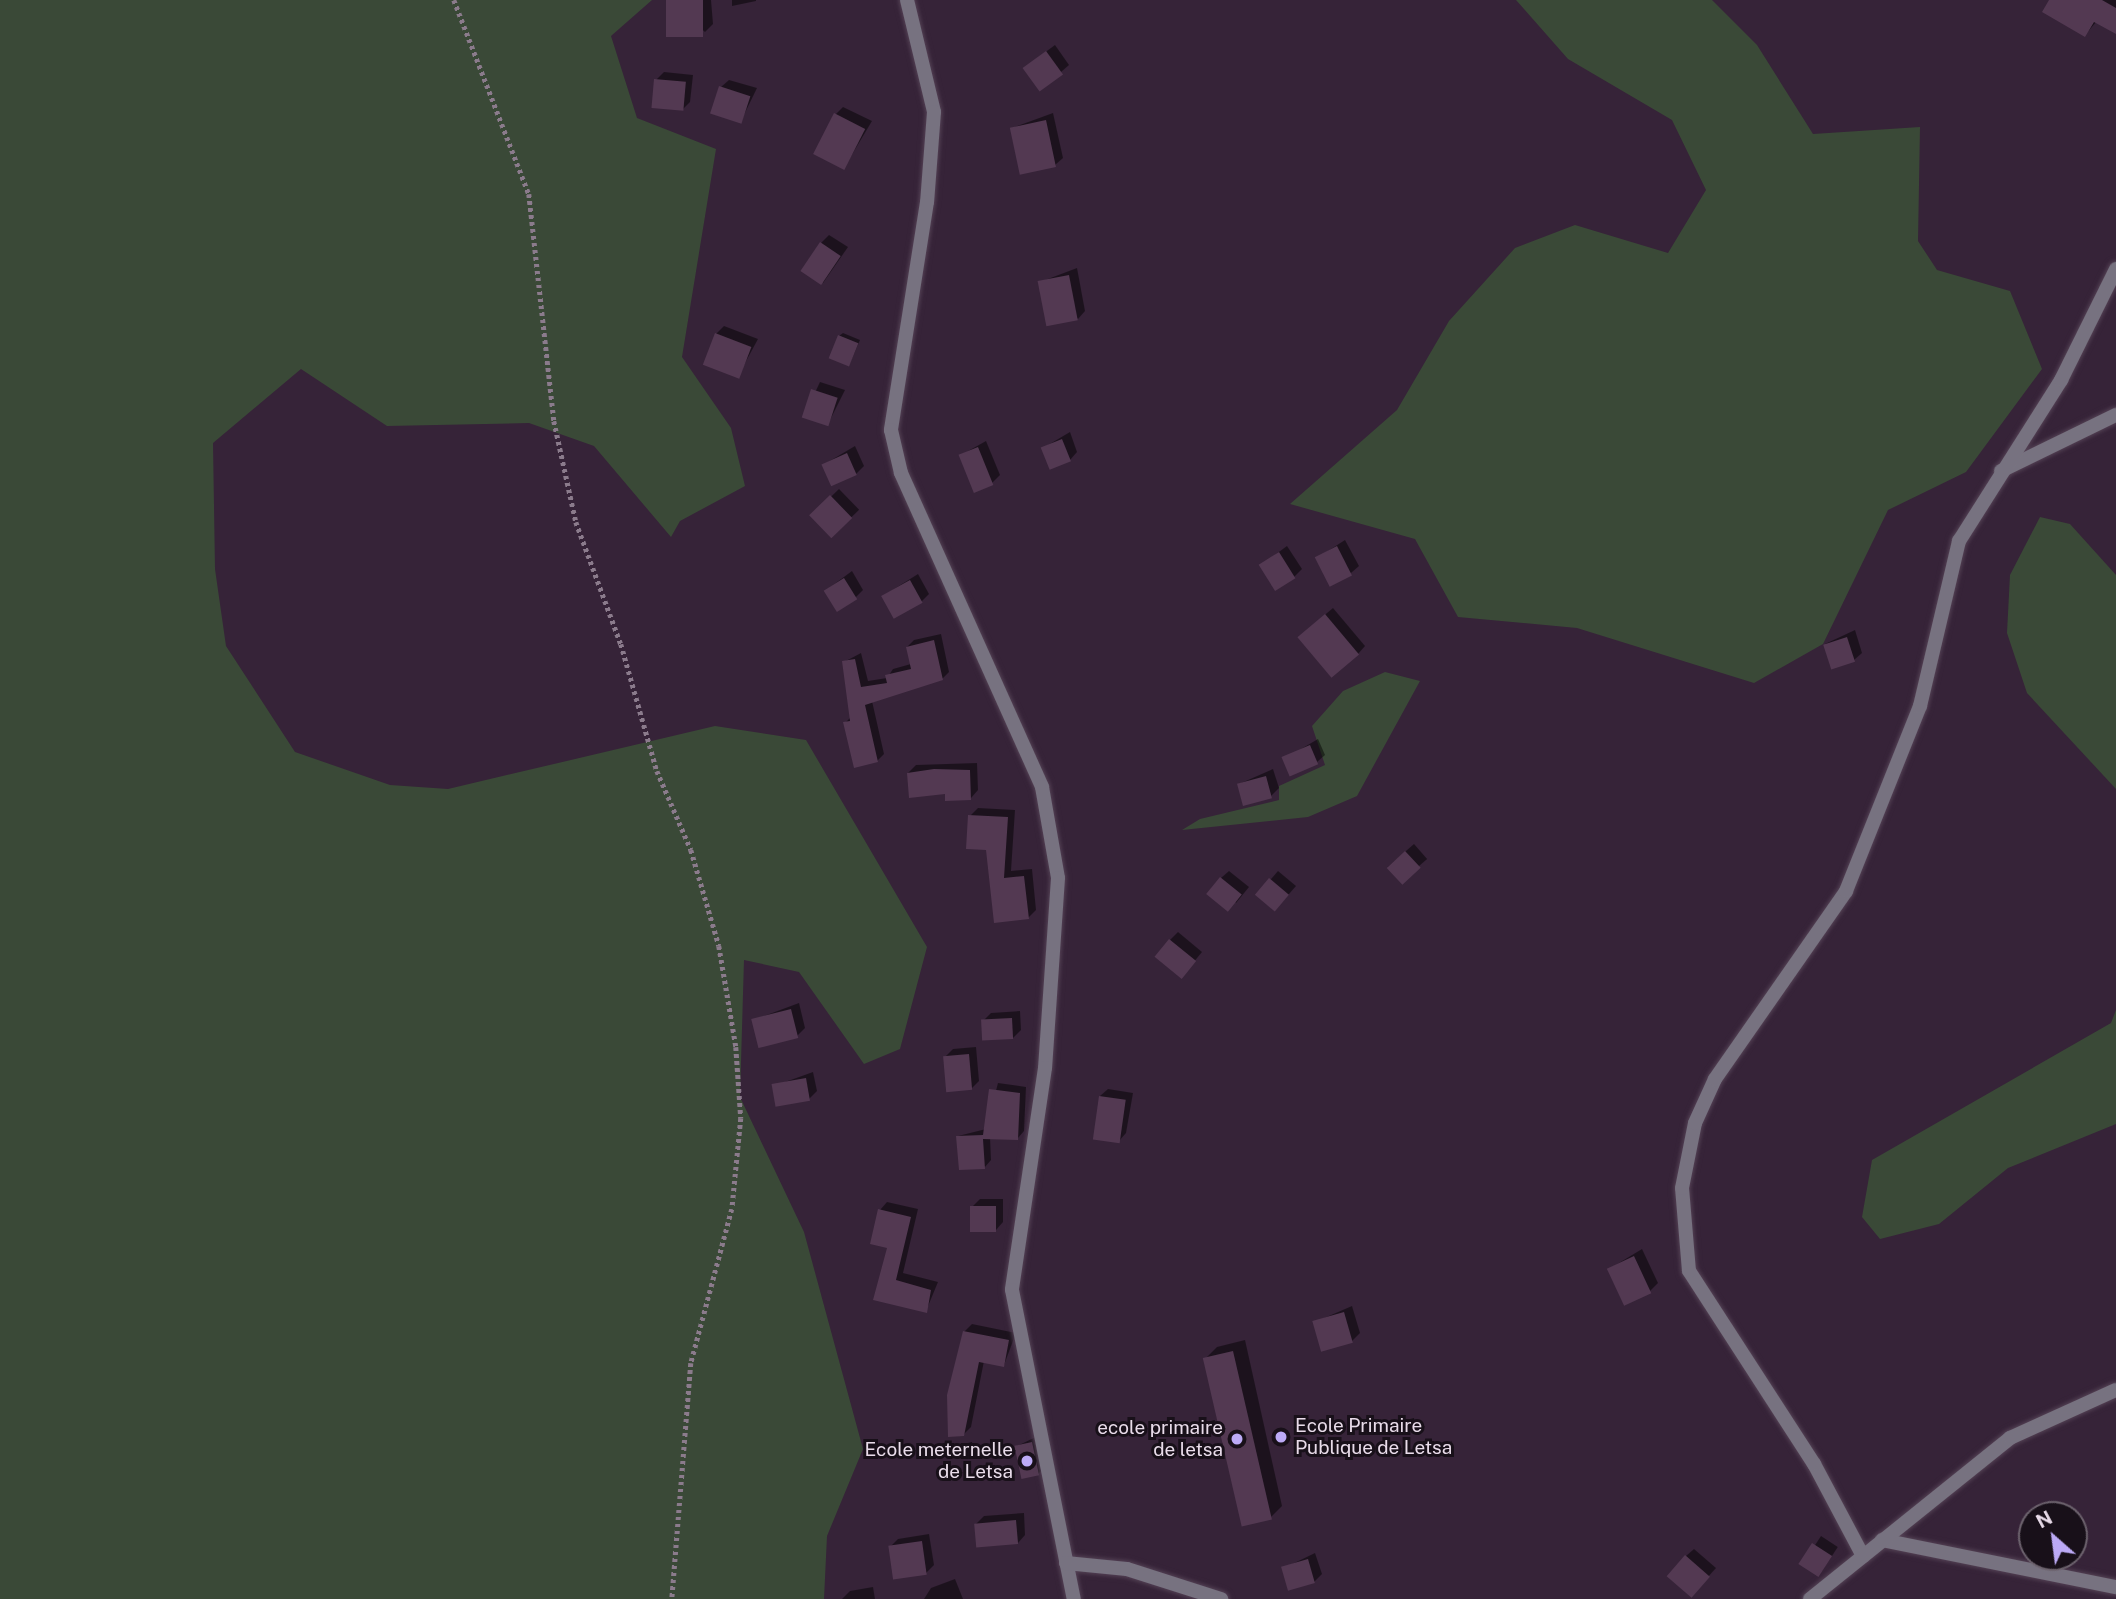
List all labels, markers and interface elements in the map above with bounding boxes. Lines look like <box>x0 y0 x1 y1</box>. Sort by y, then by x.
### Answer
place label: Ecole Primaire Publique de Letsa <box>1295 1415 1453 1459</box>
place label: ecole primaire de letsa <box>1097 1417 1223 1461</box>
marker: Ecole Primaire Publique de Letsa <box>1273 1429 1289 1445</box>
marker: ecole primaire de letsa <box>1229 1431 1245 1447</box>
place label: Ecole meternelle de Letsa <box>864 1439 1013 1483</box>
marker: Ecole meternelle de Letsa <box>1019 1453 1035 1469</box>
north arrow <box>2018 1501 2088 1571</box>
text: N <box>2032 1506 2056 1532</box>

